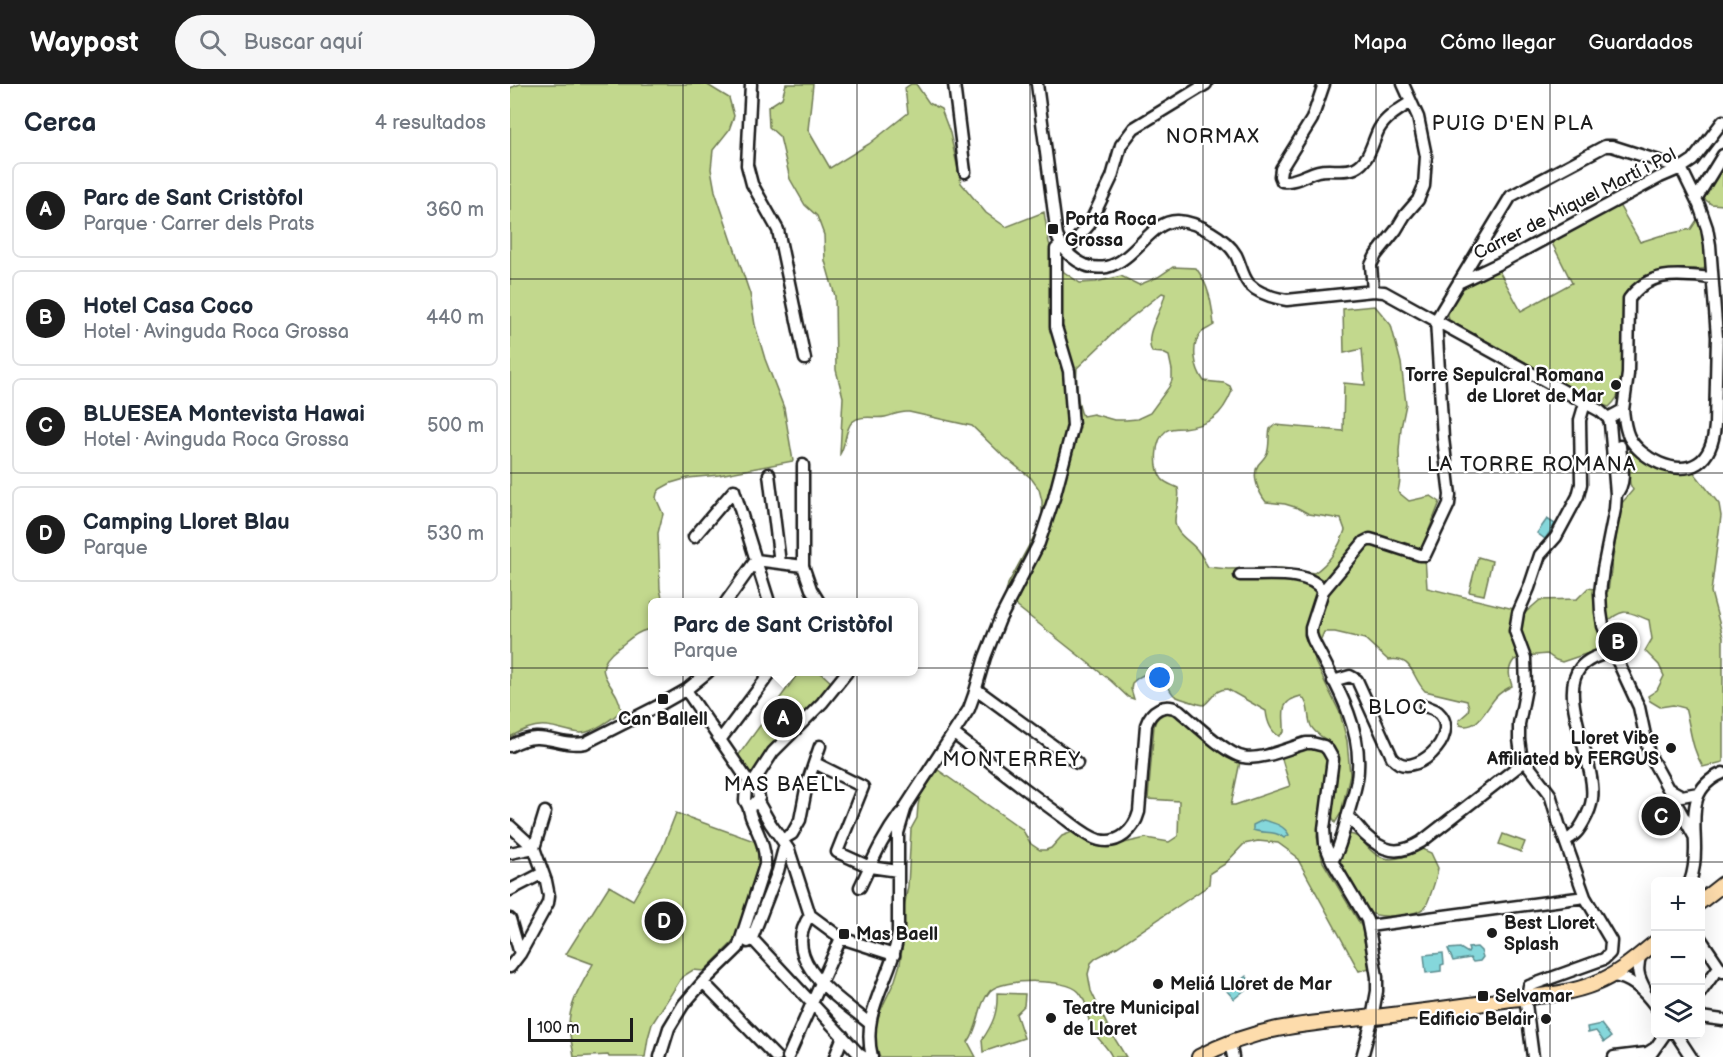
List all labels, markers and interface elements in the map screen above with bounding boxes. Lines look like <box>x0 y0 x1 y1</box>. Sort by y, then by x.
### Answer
search box <box>175 15 595 69</box>
text: Waypost <box>30 26 139 59</box>
icon: search <box>196 26 229 59</box>
text: Buscar aquí <box>244 29 363 56</box>
text: Mapa <box>1353 30 1407 55</box>
text: Cómo llegar <box>1440 30 1555 55</box>
text: Guardados <box>1588 30 1693 55</box>
text: Cerca <box>24 108 96 139</box>
text: 4 resultados <box>375 111 486 135</box>
district label: PUIG D'EN PLA <box>1432 112 1594 136</box>
district label: NORMAX <box>1166 125 1260 149</box>
street label: Carrer de Miquel Martí i Pol <box>1470 144 1680 264</box>
text: Parc de Sant Cristòfol <box>83 185 303 212</box>
text: A <box>39 198 52 222</box>
text: 360 m <box>426 198 484 222</box>
place label: Porta Roca Grossa <box>1065 209 1157 251</box>
text: Parque · Carrer dels Prats <box>83 212 314 236</box>
marker: Porta Roca Grossa <box>1046 222 1060 236</box>
text: Hotel Casa Coco <box>83 293 253 320</box>
text: B <box>38 306 53 330</box>
text: 440 m <box>426 306 484 330</box>
text: Hotel · Avinguda Roca Grossa <box>83 320 349 344</box>
place label: Torre Sepulcral Romana de Lloret de Mar <box>1405 365 1605 407</box>
marker: Torre Sepulcral Romana de Lloret de Mar <box>1609 378 1623 392</box>
text: BLUESEA Montevista Hawai <box>83 401 365 428</box>
text: C <box>38 414 53 438</box>
text: 500 m <box>427 414 484 438</box>
text: Hotel · Avinguda Roca Grossa <box>83 428 349 452</box>
district label: LA TORRE ROMANA <box>1427 453 1637 477</box>
text: Camping Lloret Blau <box>83 509 290 536</box>
text: D <box>39 522 52 546</box>
text: 530 m <box>427 522 484 546</box>
text: Parque <box>83 536 148 560</box>
popup <box>648 598 918 676</box>
text: Parc de Sant Cristòfol <box>673 612 893 639</box>
pin: B <box>1598 620 1638 664</box>
text: Parque <box>673 639 738 663</box>
your location <box>1145 663 1174 692</box>
marker: Can Ballell <box>656 692 670 706</box>
pin: A <box>764 696 802 740</box>
district label: BLOC <box>1368 696 1428 720</box>
place label: Can Ballell <box>618 709 708 730</box>
place label: Lloret Vibe Affiliated by FERGUS <box>1486 728 1659 770</box>
marker: Lloret Vibe Affiliated by FERGUS <box>1664 741 1678 755</box>
district label: MONTERREY <box>942 748 1082 772</box>
district label: MAS BAELL <box>724 773 846 797</box>
pin: C <box>1642 794 1680 838</box>
map controls <box>1651 877 1705 1039</box>
button: + <box>1651 877 1705 931</box>
pin: D <box>644 898 684 944</box>
place label: Best Lloret Splash <box>1504 913 1595 955</box>
place label: Mas Baell <box>856 924 938 945</box>
marker: Best Lloret Splash <box>1485 926 1499 940</box>
marker: Mas Baell <box>837 927 851 941</box>
button: − <box>1651 931 1705 985</box>
place label: Meliá Lloret de Mar <box>1170 974 1333 995</box>
marker: Meliá Lloret de Mar <box>1151 977 1165 991</box>
button: layers <box>1651 985 1705 1039</box>
place label: Selvamar <box>1495 986 1573 1007</box>
marker: Selvamar <box>1476 989 1490 1003</box>
place label: Teatre Municipal de Lloret <box>1063 998 1199 1040</box>
place label: Edificio Belair <box>1419 1009 1535 1030</box>
marker: Teatre Municipal de Lloret <box>1044 1011 1058 1025</box>
marker: Edificio Belair <box>1539 1012 1553 1026</box>
scale bar <box>528 1015 633 1042</box>
text: 100 m <box>537 1019 580 1038</box>

